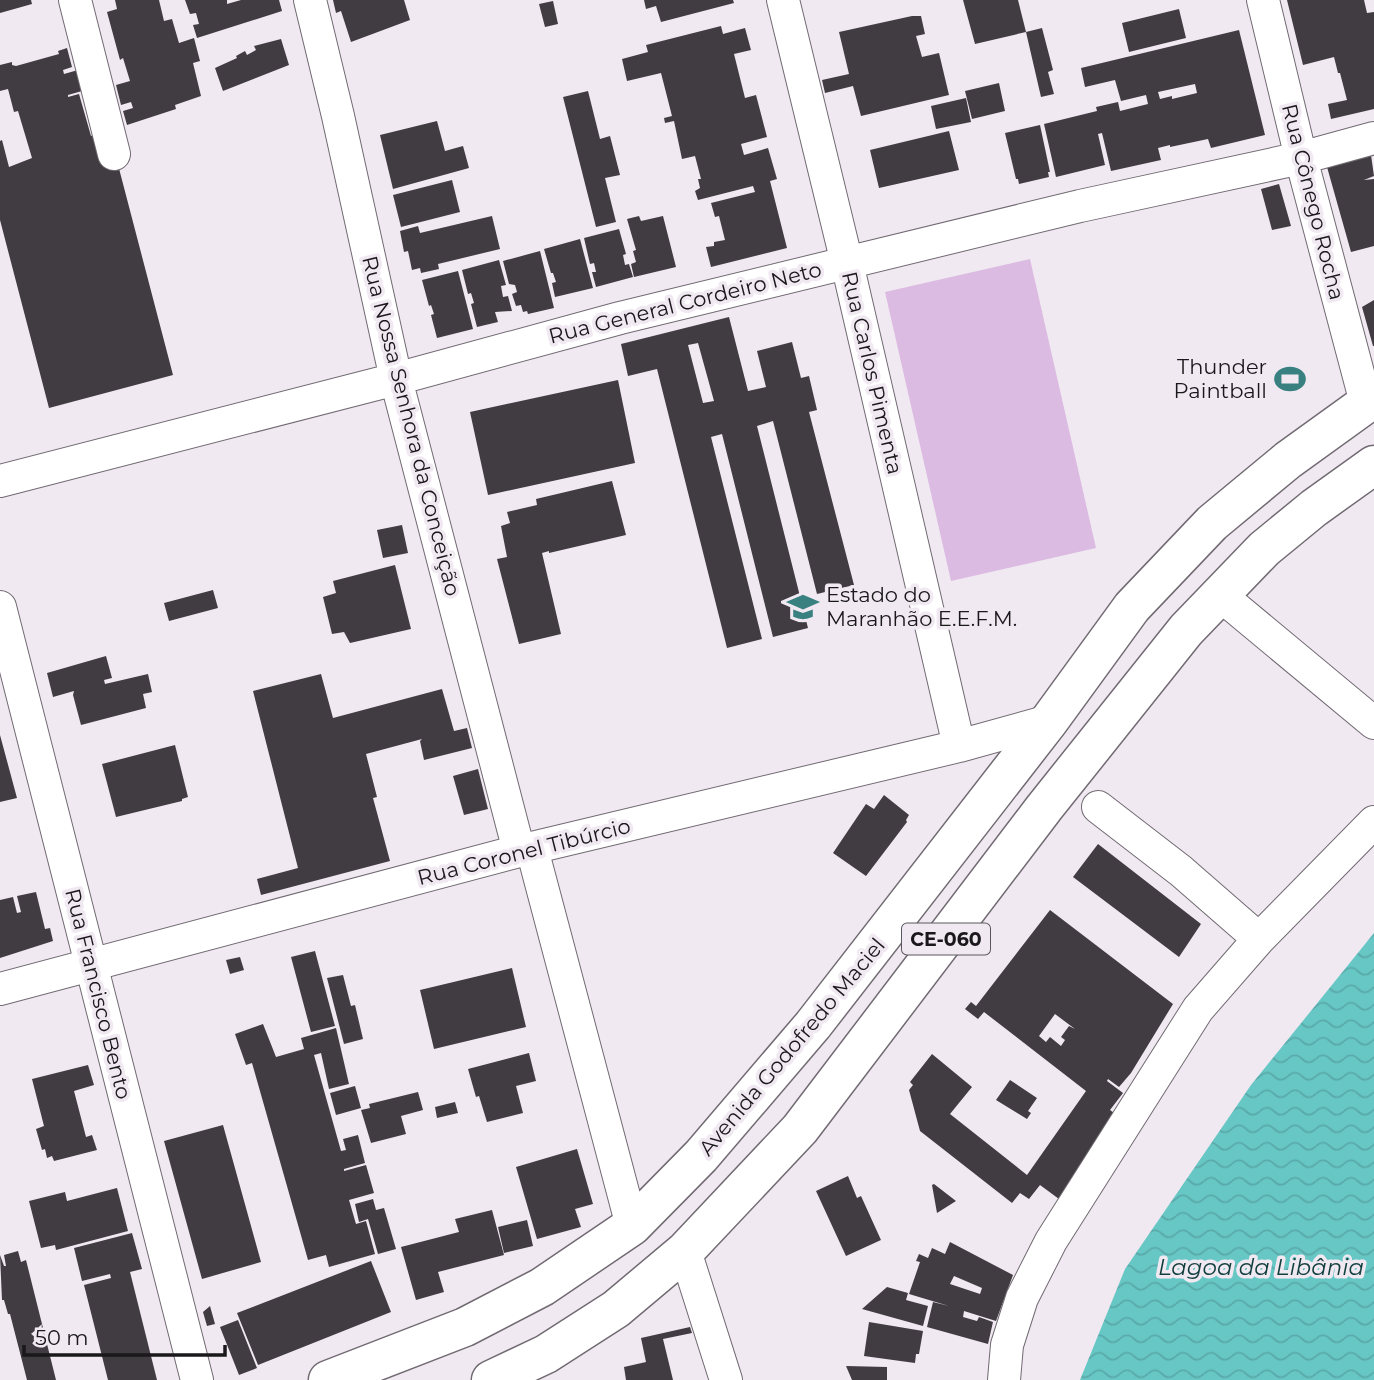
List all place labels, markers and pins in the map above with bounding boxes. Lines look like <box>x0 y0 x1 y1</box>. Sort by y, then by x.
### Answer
place label: Thunder Paintball <box>1174 354 1267 403</box>
sports icon: Thunder Paintball <box>1273 362 1307 396</box>
place label: Estado do Maranhão E.E.F.M. <box>826 582 1017 631</box>
school or university icon: Estado do Maranhão E.E.F.M. <box>786 590 820 624</box>

